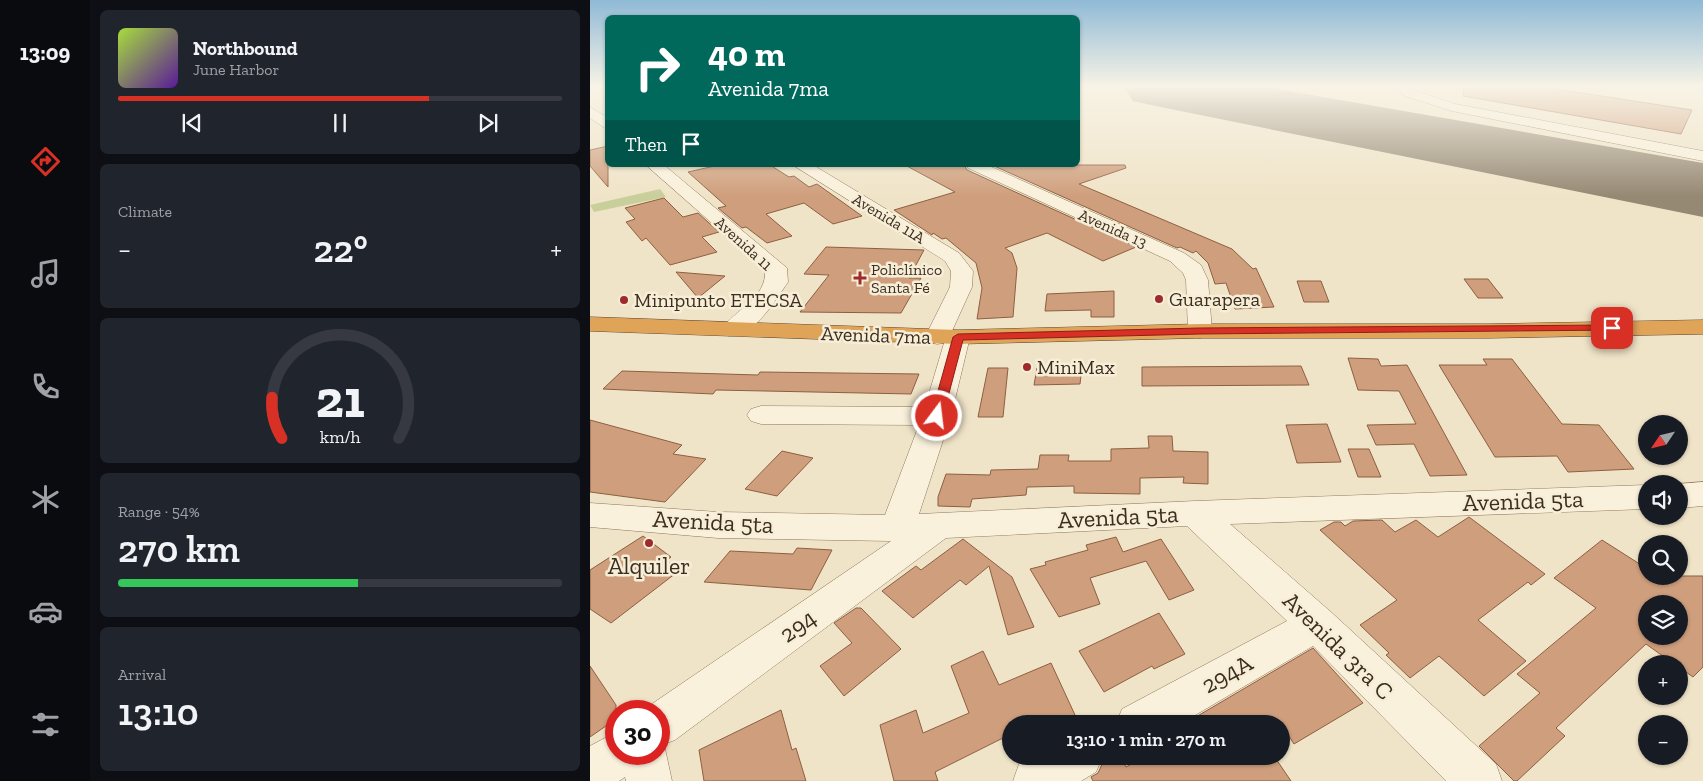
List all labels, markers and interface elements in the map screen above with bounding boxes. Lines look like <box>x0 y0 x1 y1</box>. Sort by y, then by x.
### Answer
text: 40 m <box>708 33 785 75</box>
icon: right <box>625 35 690 100</box>
text: Northbound <box>193 37 298 60</box>
text: 13:09 <box>20 39 70 66</box>
text: June Harbor <box>193 60 279 79</box>
text: Avenida 7ma <box>708 75 829 102</box>
icon: previous <box>178 109 206 137</box>
icon: pause <box>326 109 354 137</box>
icon: next <box>474 109 502 137</box>
icon: arrive <box>677 130 705 158</box>
text: Then <box>625 133 667 156</box>
icon: directions <box>28 144 63 179</box>
street label: Avenida 11A <box>849 189 929 248</box>
text: Climate <box>118 202 172 221</box>
street label: Avenida 13 <box>1076 205 1150 252</box>
street label: Avenida 11 <box>711 213 776 274</box>
text: 22° <box>313 226 368 272</box>
text: − <box>118 233 131 266</box>
text: + <box>550 233 562 266</box>
icon: music <box>28 256 63 291</box>
place label: Policlínico Santa Fé <box>871 260 942 297</box>
marker: Policlínico Santa Fé <box>853 271 867 285</box>
place label: Guarapera <box>1169 287 1261 311</box>
place label: Minipunto ETECSA <box>634 288 803 312</box>
marker: Guarapera <box>1153 293 1165 305</box>
marker: Minipunto ETECSA <box>618 294 630 306</box>
pin <box>1591 307 1633 349</box>
icon: arrive <box>1598 314 1626 342</box>
street label: Avenida 7ma <box>821 321 932 349</box>
place label: MiniMax <box>1037 355 1115 379</box>
marker: MiniMax <box>1021 361 1033 373</box>
text: 21 <box>316 368 364 430</box>
icon: phone <box>28 369 63 404</box>
position arrow <box>910 389 962 441</box>
north arrow <box>1638 415 1688 465</box>
map controls <box>1638 415 1688 765</box>
text: km/h <box>320 426 360 448</box>
button: sound <box>1638 475 1688 525</box>
icon: climate <box>28 482 63 517</box>
street label: Avenida 5ta <box>1462 484 1584 517</box>
street label: Avenida 5ta <box>1057 499 1180 534</box>
text: Range · 54% <box>118 502 200 521</box>
street label: Avenida 5ta <box>652 504 775 539</box>
text: 270 km <box>118 526 240 572</box>
button: search <box>1638 535 1688 585</box>
marker: Alquiler <box>643 537 655 549</box>
place label: Alquiler <box>608 551 690 580</box>
street label: Avenida 3ra C <box>1277 586 1400 706</box>
icon: car <box>28 594 63 629</box>
button: layers <box>1638 595 1688 645</box>
street label: 294 <box>774 603 822 648</box>
street label: 294A <box>1196 648 1258 699</box>
button: + <box>1638 655 1688 705</box>
text: Arrival <box>118 665 166 684</box>
text: 13:10 <box>118 689 199 735</box>
speed limit sign: 30 <box>605 700 670 765</box>
icon: filters <box>28 707 63 742</box>
button: − <box>1638 715 1688 765</box>
text: 13:10 · 1 min · 270 m <box>1066 728 1226 751</box>

